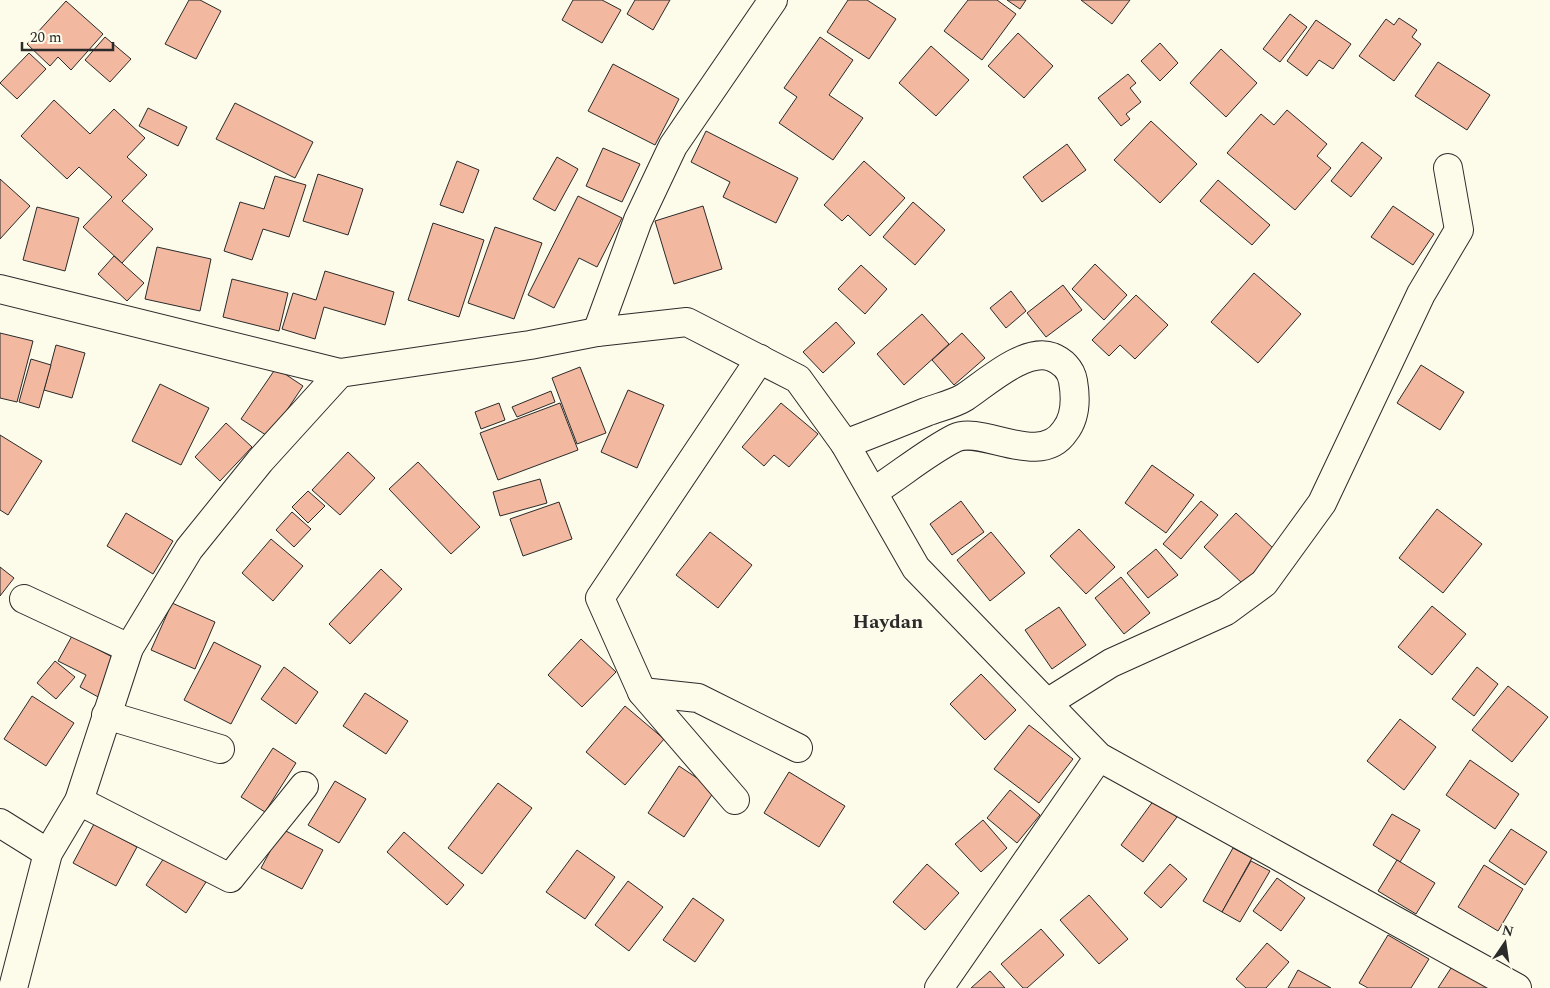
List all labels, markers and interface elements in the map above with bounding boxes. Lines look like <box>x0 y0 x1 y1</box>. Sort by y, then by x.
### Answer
scale bar <box>22 20 114 52</box>
text: 20 m <box>30 26 62 49</box>
district label: Haydan <box>853 607 923 637</box>
north arrow <box>1480 918 1530 968</box>
text: N <box>1500 919 1516 942</box>

